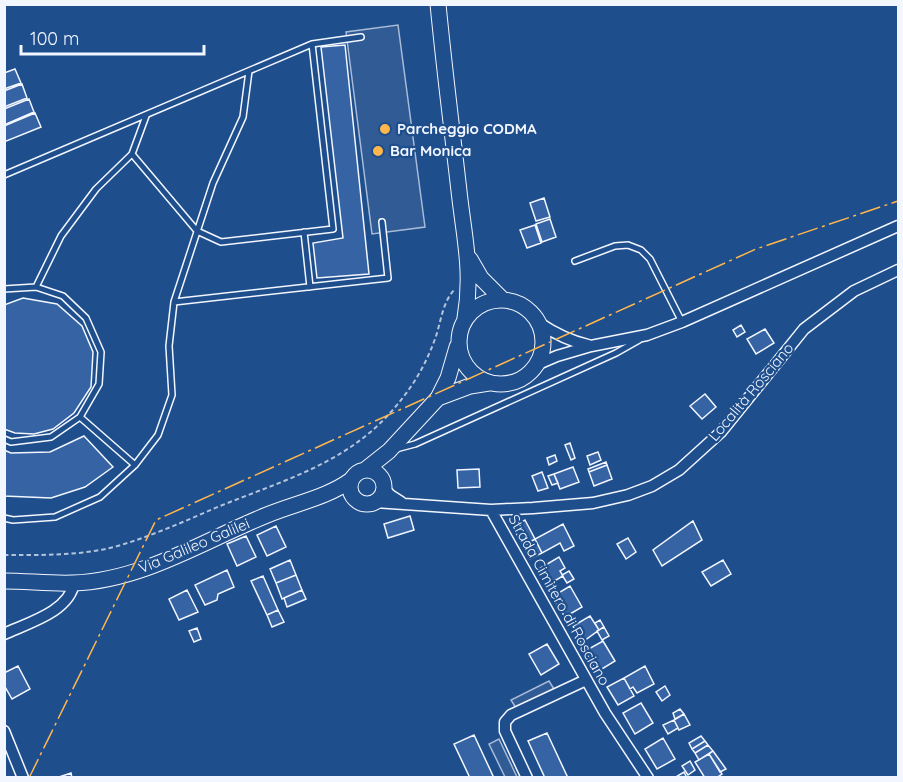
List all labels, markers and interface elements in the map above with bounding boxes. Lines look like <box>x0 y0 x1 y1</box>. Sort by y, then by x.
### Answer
scale bar <box>21 18 204 56</box>
text: 100 m <box>30 27 79 50</box>
place label: Parcheggio CODMA <box>397 119 537 138</box>
marker: Parcheggio CODMA <box>378 122 392 136</box>
place label: Bar Monica <box>390 141 471 160</box>
marker: Bar Monica <box>371 144 385 158</box>
street label: Località Rosciano <box>704 339 797 445</box>
street label: Strada Cimitero di Rosciano <box>504 511 614 689</box>
street label: Via Galileo Galilei <box>135 514 252 578</box>

